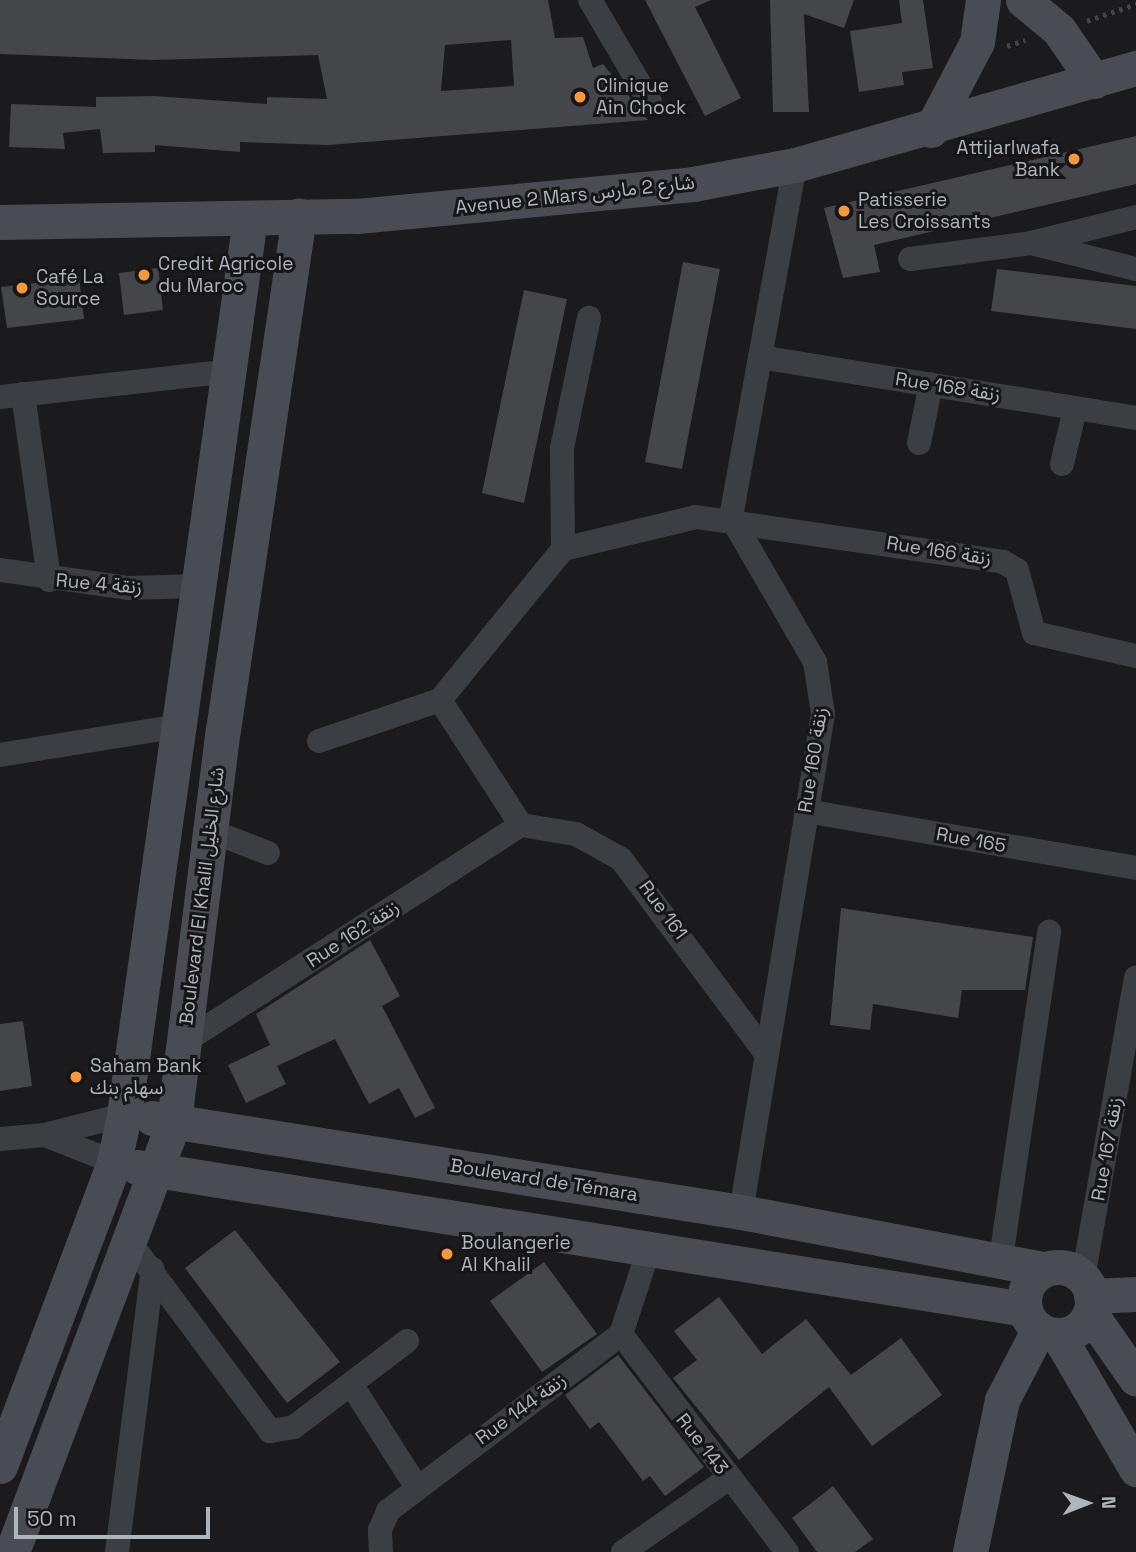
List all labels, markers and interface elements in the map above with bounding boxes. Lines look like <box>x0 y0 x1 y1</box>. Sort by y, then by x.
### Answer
place label: Clinique Ain Chock <box>596 75 686 119</box>
marker: Clinique Ain Chock <box>570 87 590 107</box>
place label: Attijarlwafa Bank <box>957 137 1060 181</box>
marker: Attijarlwafa Bank <box>1066 151 1082 167</box>
street label: Avenue 2 Mars شارع 2 مارس <box>454 171 696 219</box>
place label: Patisserie Les Croissants <box>858 189 991 233</box>
marker: Patisserie Les Croissants <box>836 203 852 219</box>
place label: Credit Agricole du Maroc <box>158 253 294 297</box>
place label: Café La Source <box>36 266 104 310</box>
marker: Credit Agricole du Maroc <box>136 267 152 283</box>
marker: Café La Source <box>14 280 30 296</box>
street label: Rue 168 زنقة <box>894 367 1002 407</box>
street label: Rue 166 زنقة <box>885 531 993 571</box>
street label: Rue 4 زنقة <box>55 569 143 599</box>
street label: Rue 160 زنقة <box>793 706 833 814</box>
street label: Boulevard El Khalil شارع الخليل <box>175 766 229 1026</box>
street label: Rue 165 <box>934 823 1008 857</box>
street label: Rue 161 <box>634 876 692 944</box>
street label: Rue 162 زنقة <box>302 896 404 972</box>
place label: Saham Bank سهام بنك <box>90 1055 202 1099</box>
marker: Saham Bank سهام بنك <box>68 1069 84 1085</box>
street label: Rue 167 زنقة <box>1087 1095 1127 1203</box>
street label: Boulevard de Témara <box>448 1154 640 1206</box>
place label: Boulangerie Al Khalil <box>461 1232 571 1276</box>
marker: Boulangerie Al Khalil <box>439 1246 455 1262</box>
street label: Rue 144 زنقة <box>471 1368 571 1450</box>
street label: Rue 143 <box>671 1409 733 1479</box>
north arrow <box>1052 1468 1122 1538</box>
scale bar <box>18 1492 214 1536</box>
text: N <box>1096 1496 1121 1509</box>
text: 50 m <box>27 1505 77 1532</box>

